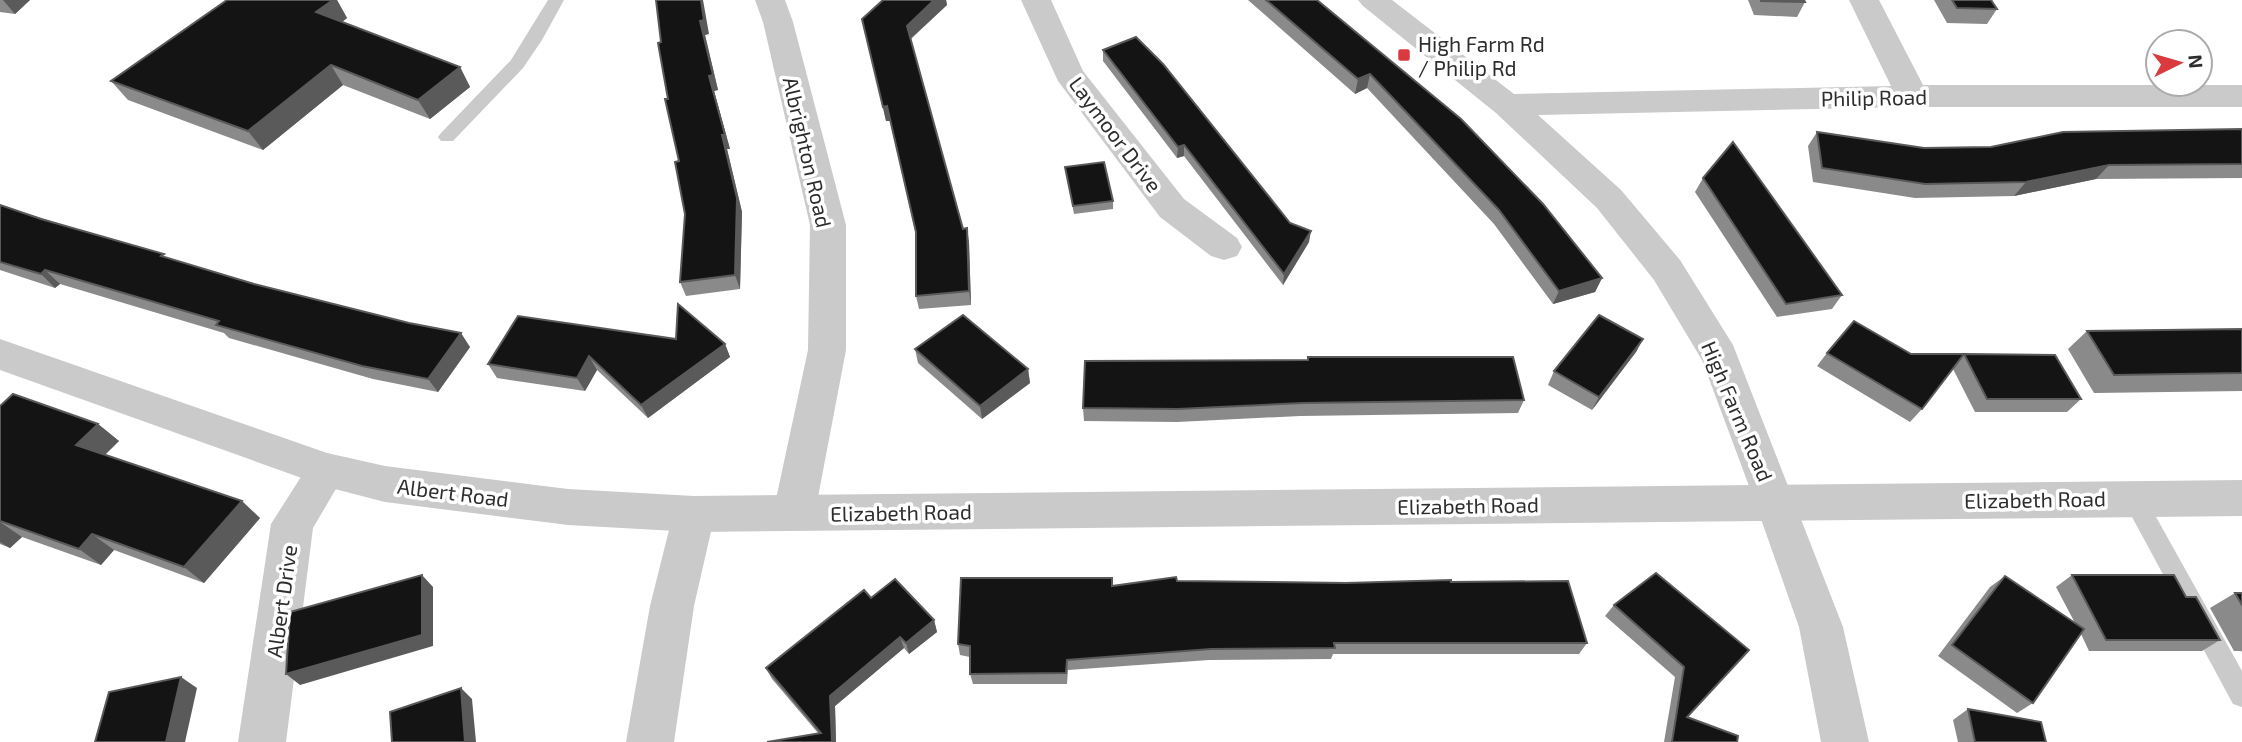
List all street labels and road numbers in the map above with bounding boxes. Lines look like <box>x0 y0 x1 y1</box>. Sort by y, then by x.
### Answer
street label: Laymoor Drive <box>1064 71 1168 197</box>
street label: Albrighton Road <box>778 74 838 230</box>
street label: Philip Road <box>1821 84 1927 110</box>
street label: High Farm Road <box>1697 337 1779 485</box>
street label: Albert Road <box>396 473 510 511</box>
street label: Elizabeth Road <box>1964 485 2106 513</box>
street label: Elizabeth Road <box>1397 491 1539 519</box>
street label: Elizabeth Road <box>830 498 972 526</box>
street label: Albert Drive <box>261 543 301 659</box>

